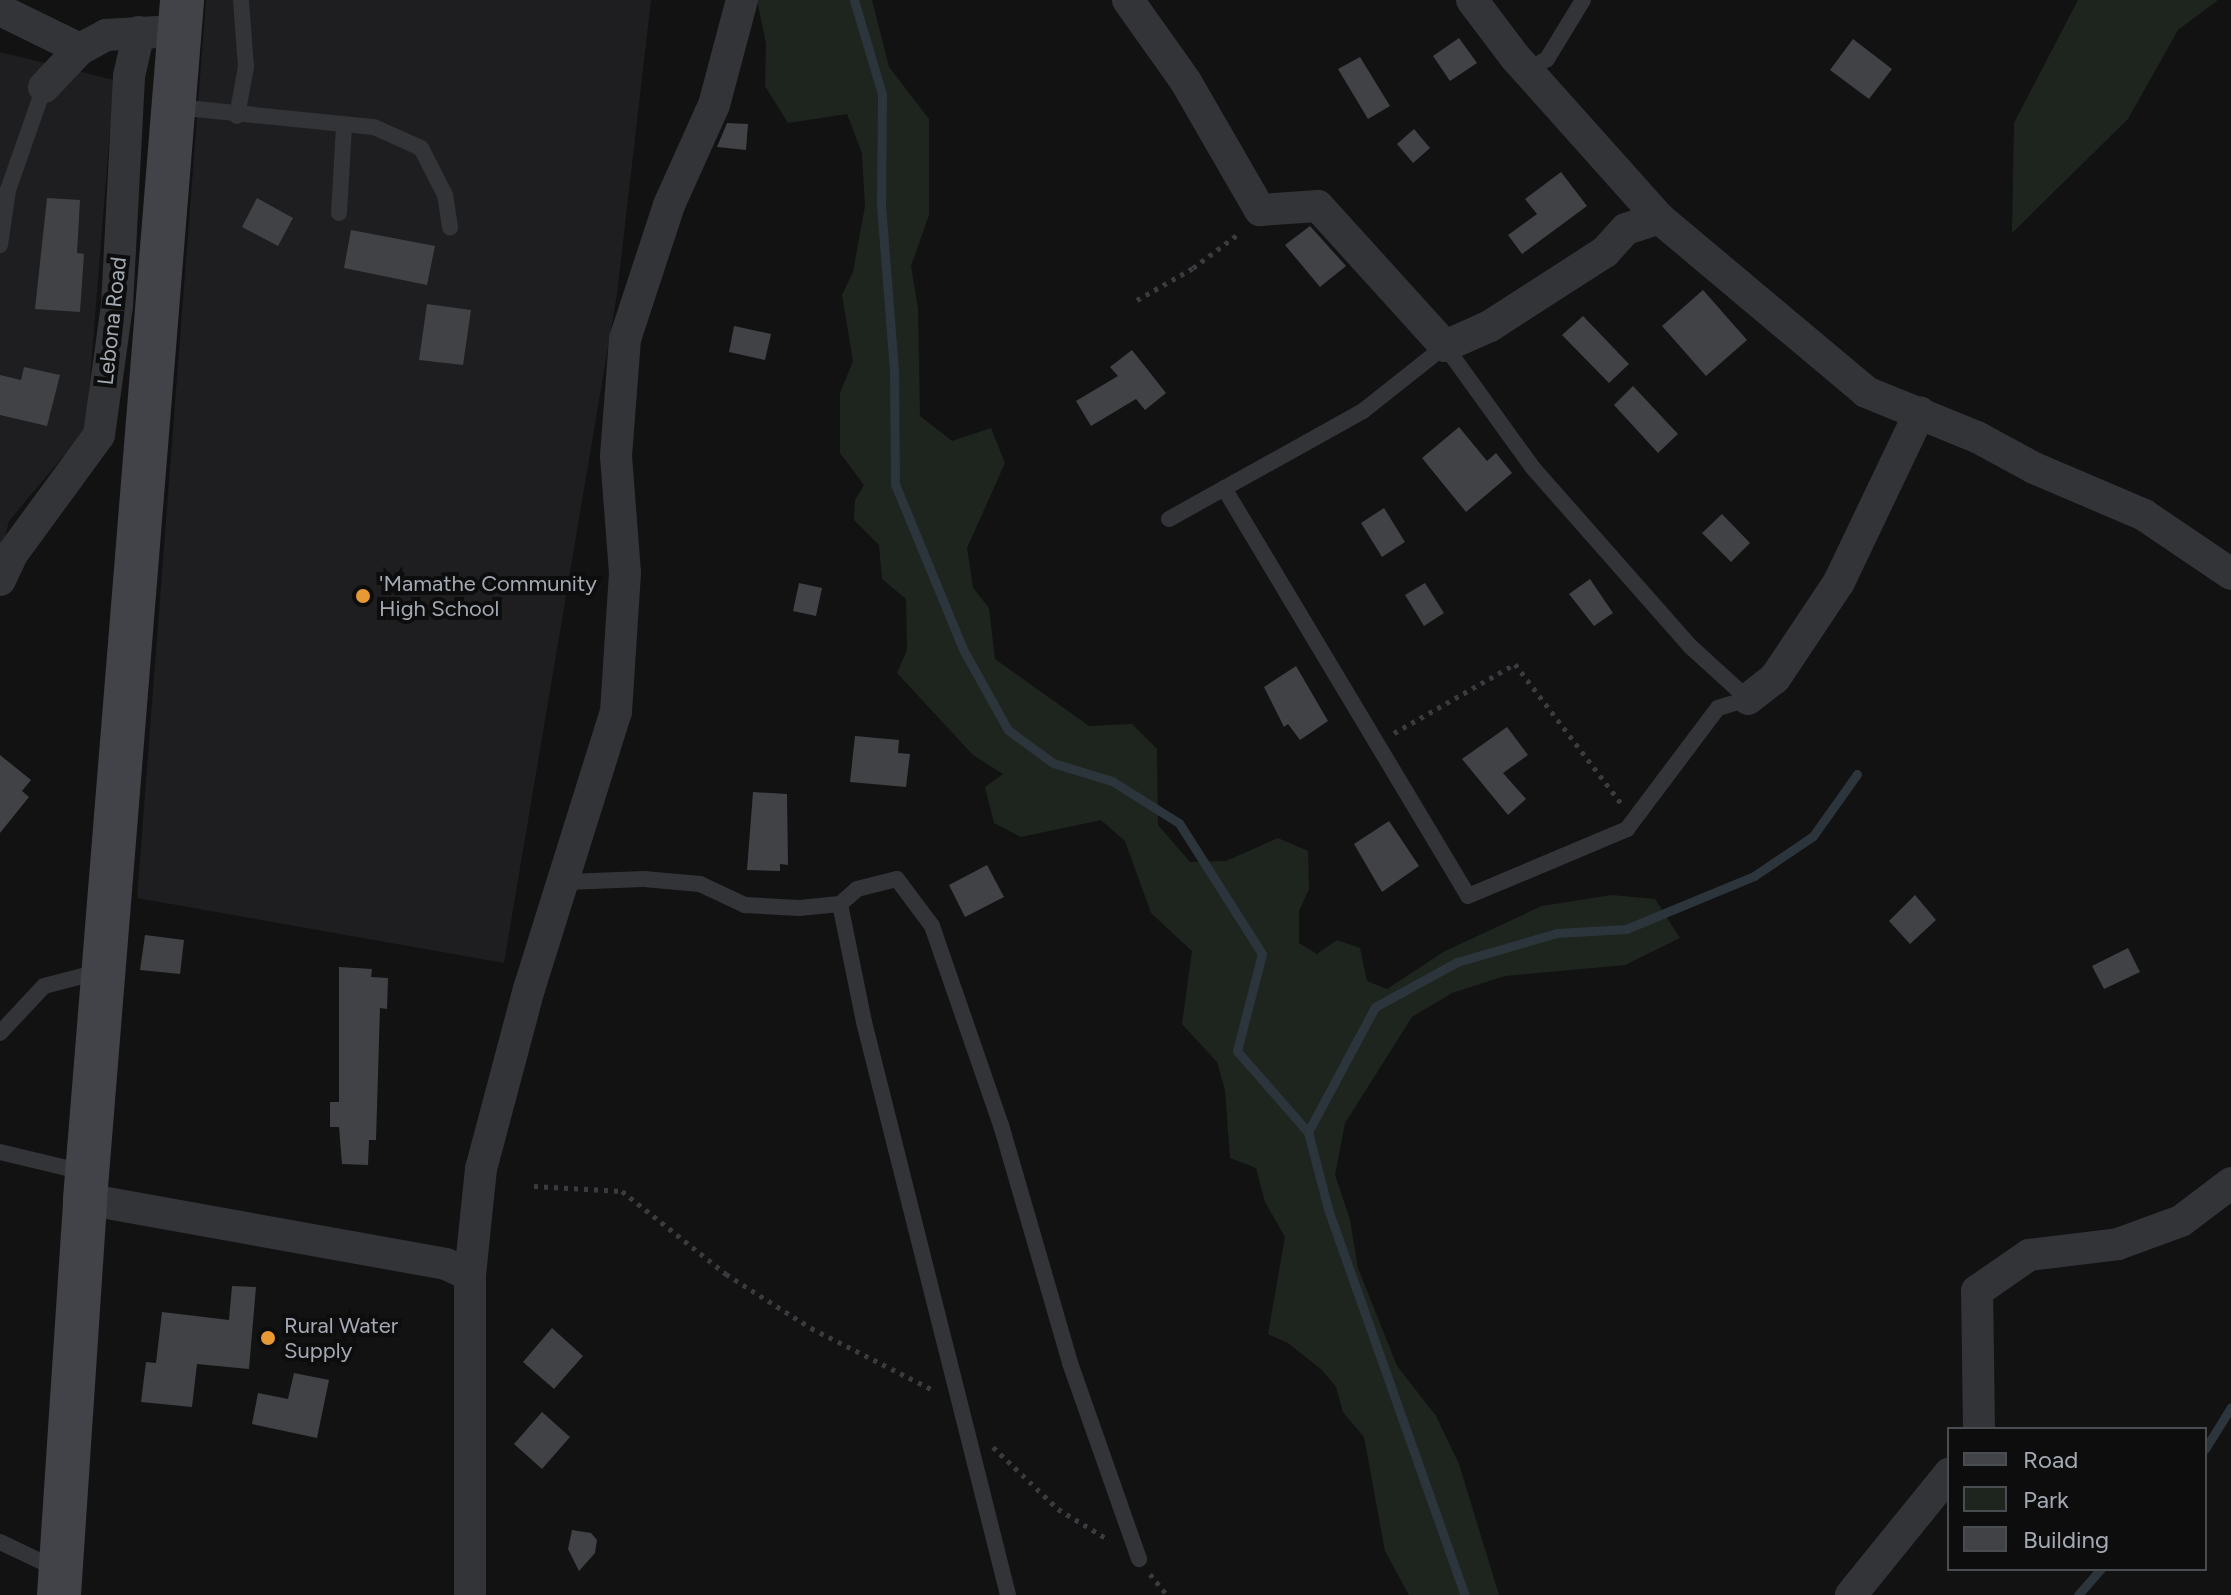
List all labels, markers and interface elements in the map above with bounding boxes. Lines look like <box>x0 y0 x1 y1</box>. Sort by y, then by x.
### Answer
street label: Lebona Road <box>92 256 132 386</box>
place label: 'Mamathe Community High School <box>379 570 597 622</box>
marker: 'Mamathe Community High School <box>354 587 372 605</box>
place label: Rural Water Supply <box>284 1312 398 1364</box>
marker: Rural Water Supply <box>259 1329 277 1347</box>
legend <box>1947 1427 2207 1571</box>
text: Road <box>2023 1445 2078 1474</box>
text: Park <box>2023 1485 2069 1514</box>
text: Building <box>2023 1525 2109 1554</box>

